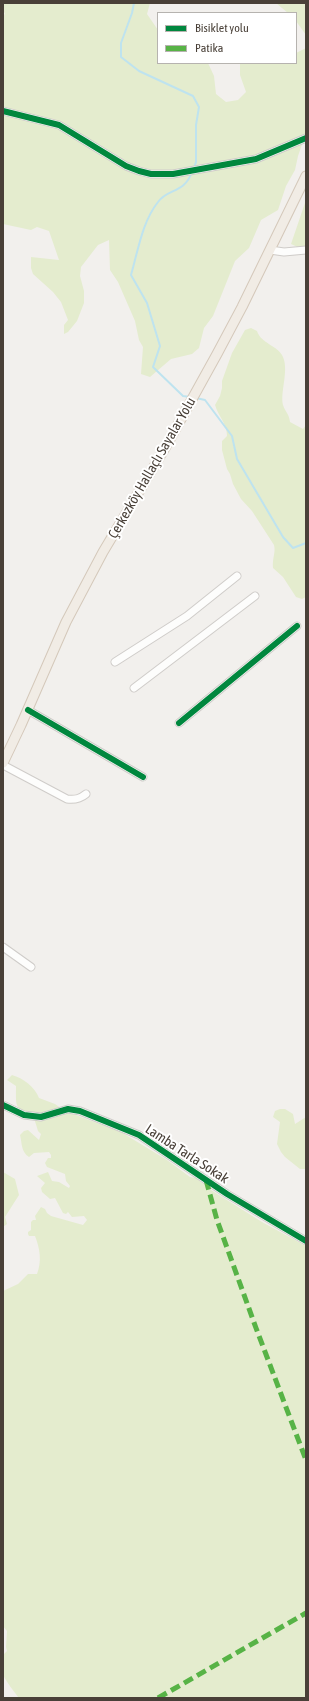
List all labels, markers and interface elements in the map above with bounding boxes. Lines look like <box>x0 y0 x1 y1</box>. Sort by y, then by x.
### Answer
legend <box>157 12 297 64</box>
text: Bisiklet yolu <box>195 21 249 35</box>
text: Patika <box>195 41 223 55</box>
street label: Çerkezköy Hallaçlı Sayalar Yolu <box>105 395 199 541</box>
street label: Lamba Tarla Sokak <box>142 1121 232 1187</box>

